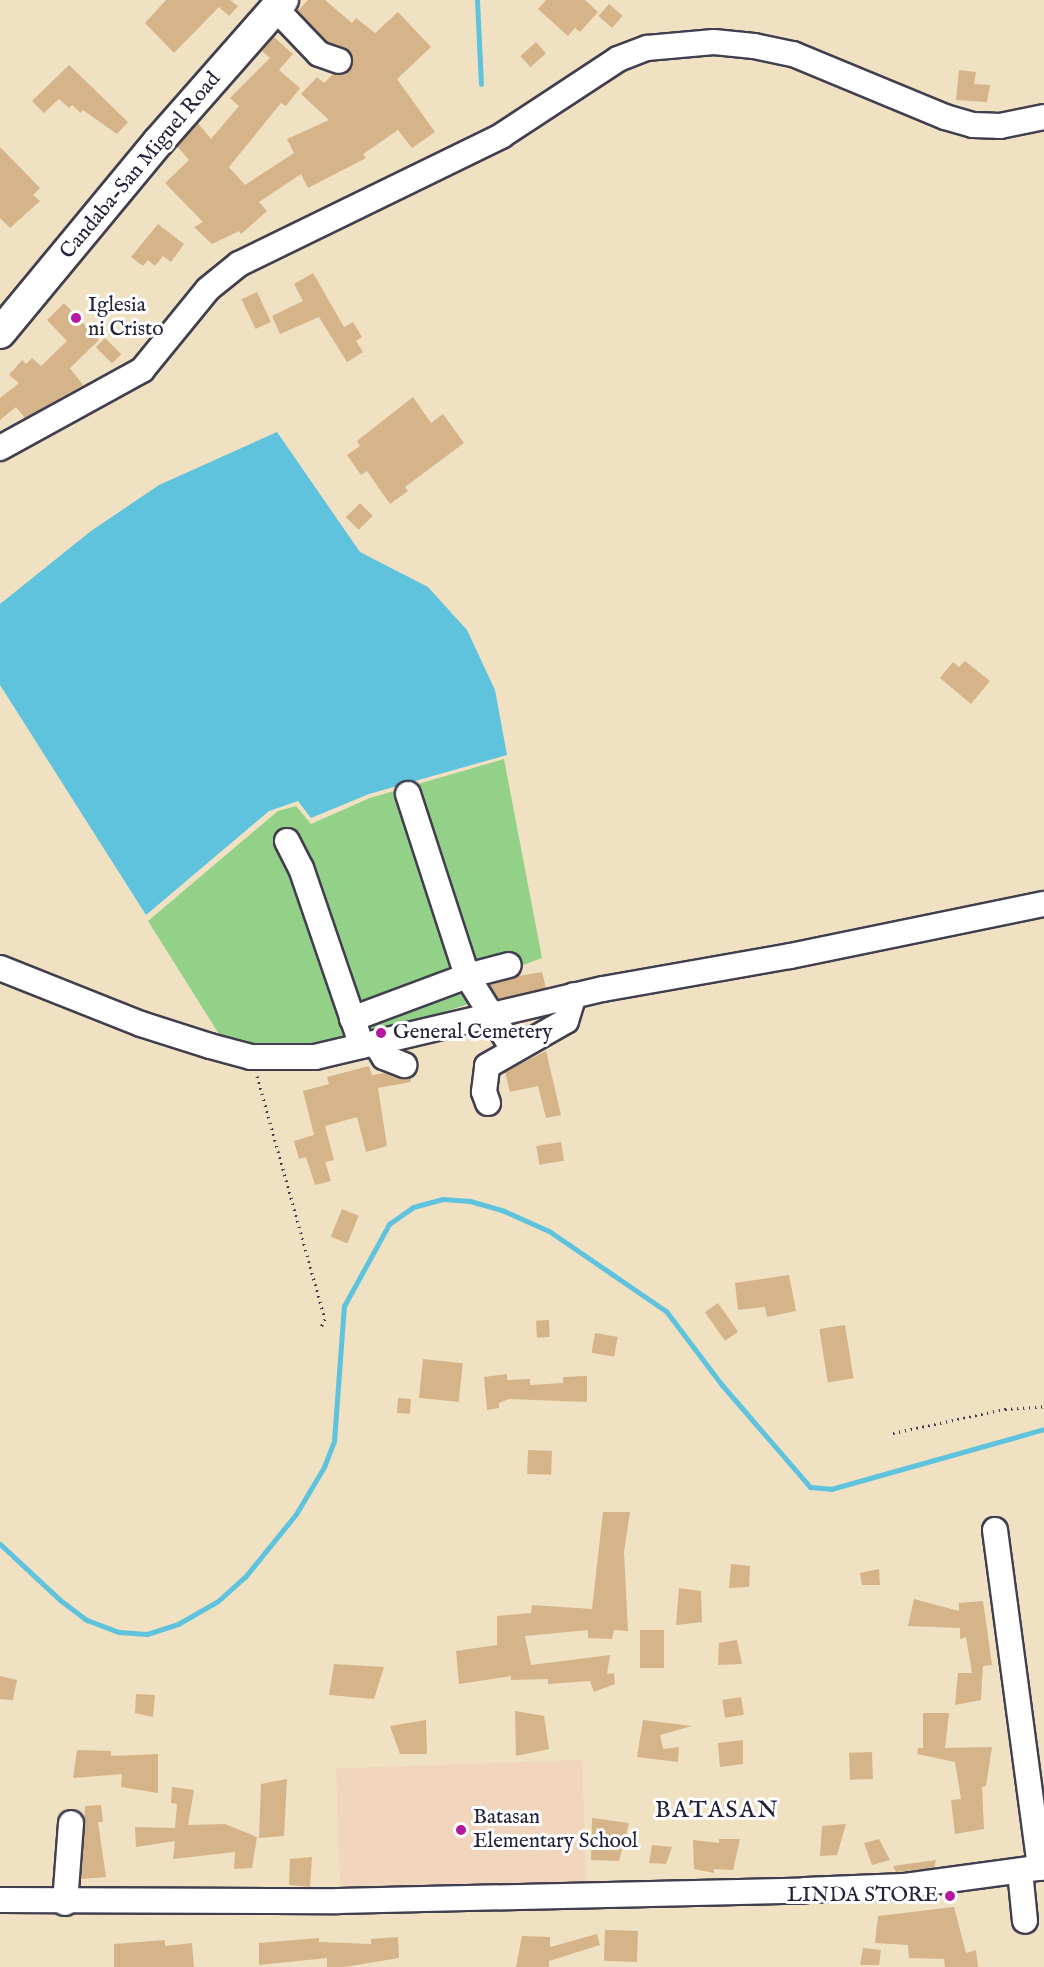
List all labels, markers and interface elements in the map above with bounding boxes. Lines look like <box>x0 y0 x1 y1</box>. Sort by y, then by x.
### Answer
street label: Candaba-San Miguel Road <box>55 67 227 265</box>
place label: Iglesia ni Cristo <box>88 293 163 343</box>
marker: Iglesia ni Cristo <box>69 311 83 325</box>
place label: General Cemetery <box>393 1020 553 1046</box>
marker: General Cemetery <box>374 1026 388 1040</box>
district label: BATASAN <box>655 1797 779 1825</box>
place label: Batasan Elementary School <box>473 1805 638 1855</box>
marker: Batasan Elementary School <box>454 1823 468 1837</box>
place label: LINDA STORE <box>787 1883 938 1909</box>
marker: LINDA STORE <box>943 1889 957 1903</box>

